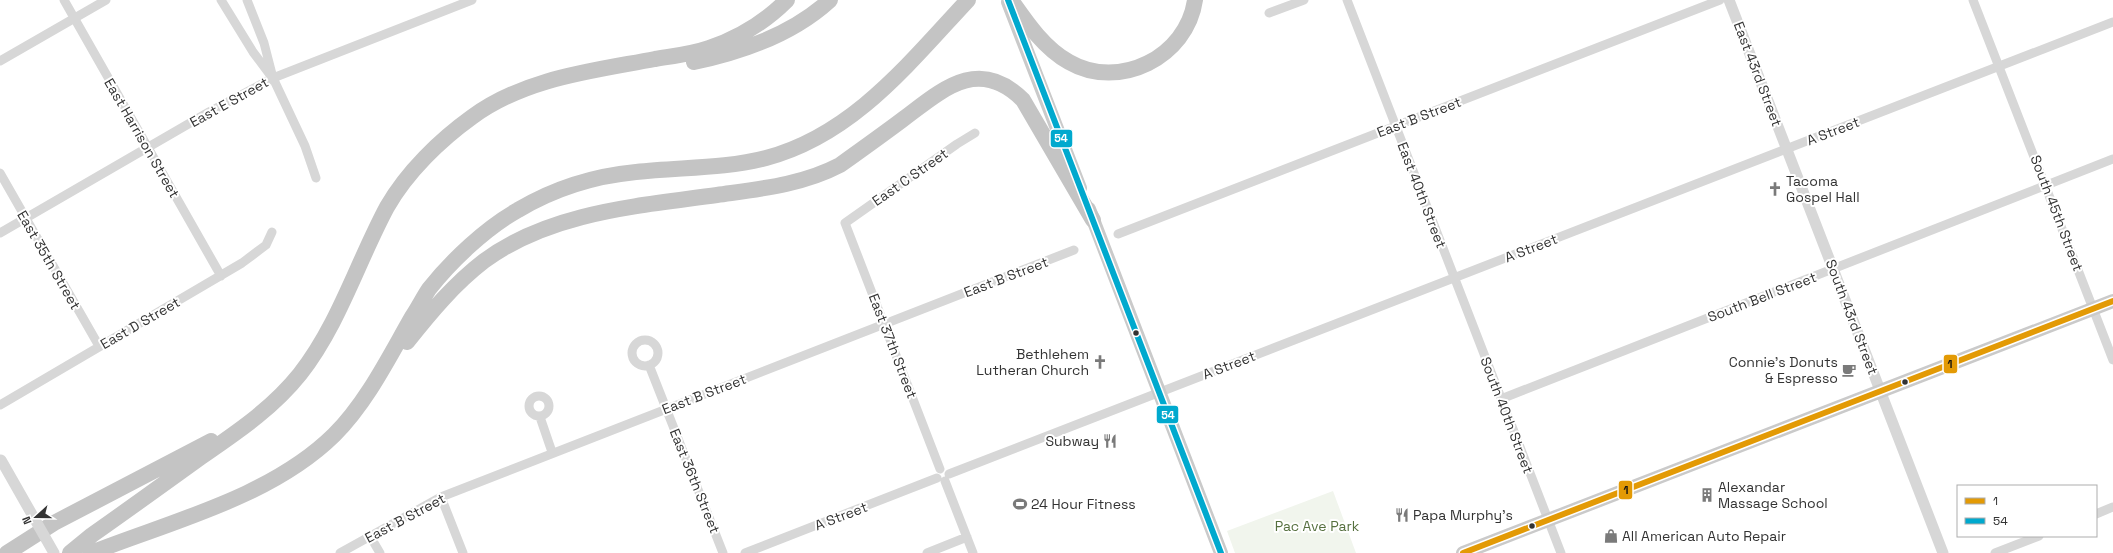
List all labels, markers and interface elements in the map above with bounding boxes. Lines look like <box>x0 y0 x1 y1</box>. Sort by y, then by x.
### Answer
street label: East 43rd Street <box>1730 19 1786 129</box>
street label: East E Street <box>186 73 272 131</box>
street label: East Harrison Street <box>100 75 184 201</box>
street label: East B Street <box>1374 93 1464 141</box>
street label: A Street <box>1804 113 1862 149</box>
line badge: 54 <box>1050 129 1073 148</box>
text: 54 <box>1054 131 1068 145</box>
street label: East 40th Street <box>1393 139 1451 251</box>
street label: East C Street <box>869 144 951 210</box>
street label: South 45th Street <box>2027 152 2087 274</box>
place label: Tacoma Gospel Hall <box>1786 172 1860 206</box>
church icon: Tacoma Gospel Hall <box>1767 181 1783 197</box>
street label: East 35th Street <box>13 207 85 313</box>
street label: A Street <box>1502 230 1560 266</box>
street label: East B Street <box>961 253 1051 301</box>
street label: South 43rd Street <box>1822 257 1882 377</box>
street label: South Bell Street <box>1705 268 1819 326</box>
street label: East 37th Street <box>865 291 921 401</box>
street label: East D Street <box>97 293 183 353</box>
unlabelled marker <box>1131 328 1141 338</box>
place label: Bethlehem Lutheran Church <box>976 345 1089 379</box>
street label: A Street <box>1200 347 1258 383</box>
place label: Connie's Donuts & Espresso <box>1729 353 1838 387</box>
church icon: Bethlehem Lutheran Church <box>1092 354 1108 370</box>
street label: South 40th Street <box>1476 354 1538 476</box>
line badge: 1 <box>1943 354 1958 374</box>
text: 1 <box>1948 357 1953 371</box>
cafe icon: Connie's Donuts & Espresso <box>1841 362 1857 378</box>
street label: East B Street <box>659 370 749 418</box>
unlabelled marker <box>1900 377 1910 387</box>
line badge: 54 <box>1156 405 1179 424</box>
text: 54 <box>1161 408 1175 422</box>
street label: East 36th Street <box>666 426 724 536</box>
place label: Subway <box>1045 432 1099 450</box>
restaurant icon: Subway <box>1102 433 1118 449</box>
place label: Alexandar Massage School <box>1718 478 1828 512</box>
line badge: 1 <box>1618 480 1633 500</box>
text: 1 <box>1624 483 1629 497</box>
legend <box>1957 485 2097 537</box>
building icon: Alexandar Massage School <box>1699 487 1715 503</box>
street label: East B Street <box>362 489 448 547</box>
text: 1 <box>1993 493 1998 509</box>
place label: 24 Hour Fitness <box>1031 495 1136 513</box>
sports icon: 24 Hour Fitness <box>1012 496 1028 512</box>
north arrow <box>16 497 56 537</box>
street label: A Street <box>812 498 870 534</box>
place label: Papa Murphy's <box>1413 506 1513 524</box>
restaurant icon: Papa Murphy's <box>1394 507 1410 523</box>
text: 54 <box>1993 513 2008 529</box>
text: N <box>19 515 35 527</box>
park label: Pac Ave Park <box>1275 517 1360 535</box>
unlabelled marker <box>1527 521 1537 531</box>
place label: All American Auto Repair <box>1622 527 1786 545</box>
shop icon: All American Auto Repair <box>1603 528 1619 544</box>

